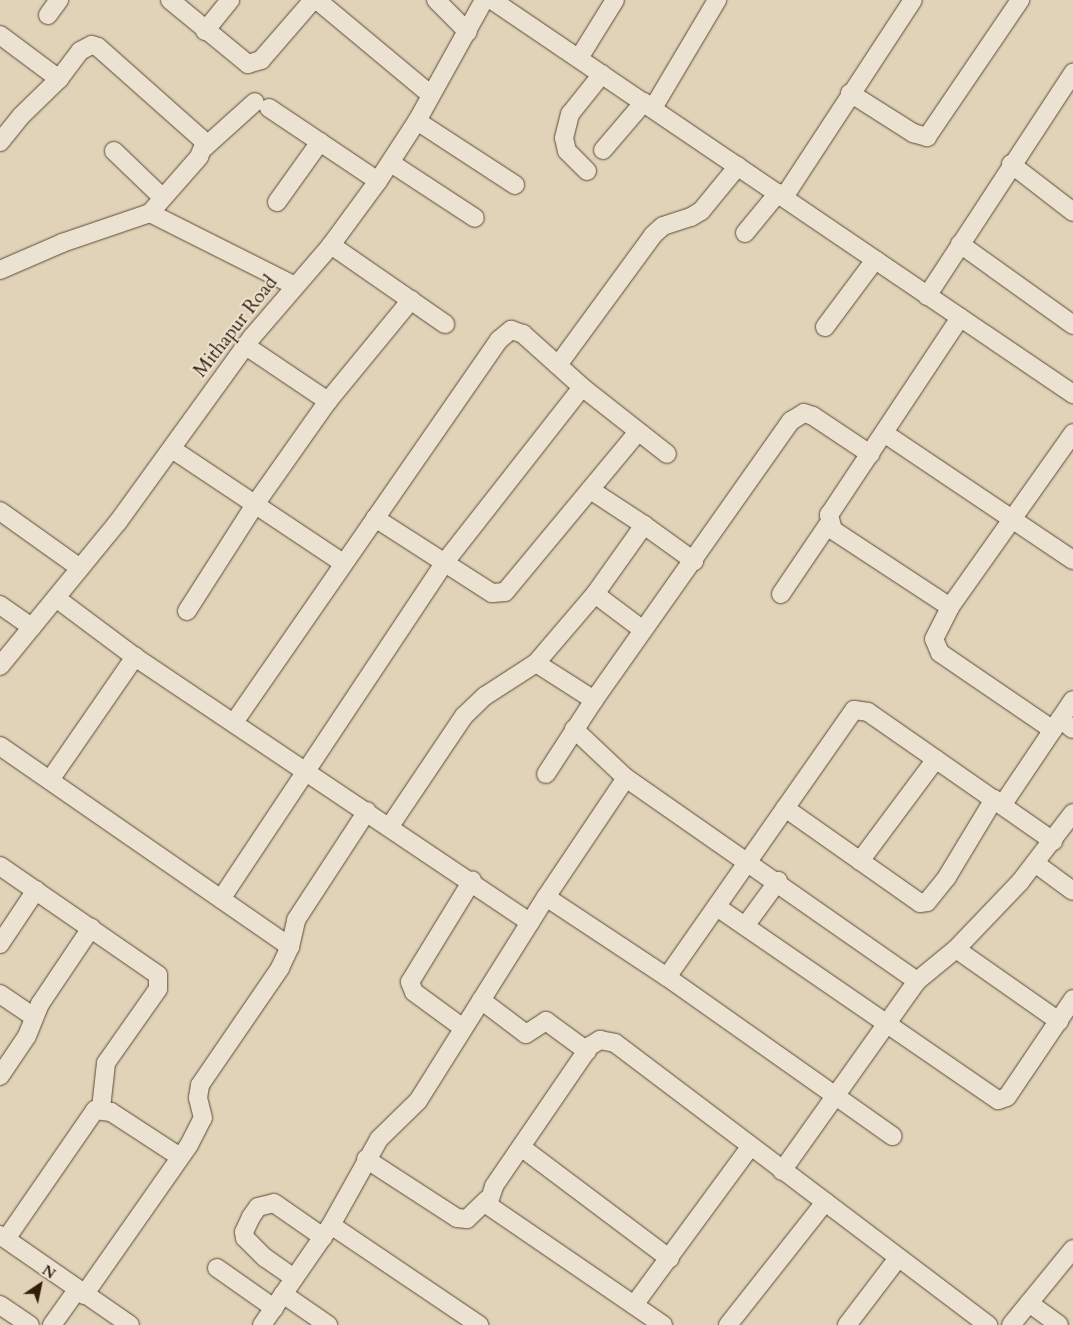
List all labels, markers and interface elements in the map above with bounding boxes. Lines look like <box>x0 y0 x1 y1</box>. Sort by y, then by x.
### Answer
street label: Mithapur Road <box>189 272 283 382</box>
north arrow <box>15 1260 65 1310</box>
text: N <box>38 1261 59 1283</box>

